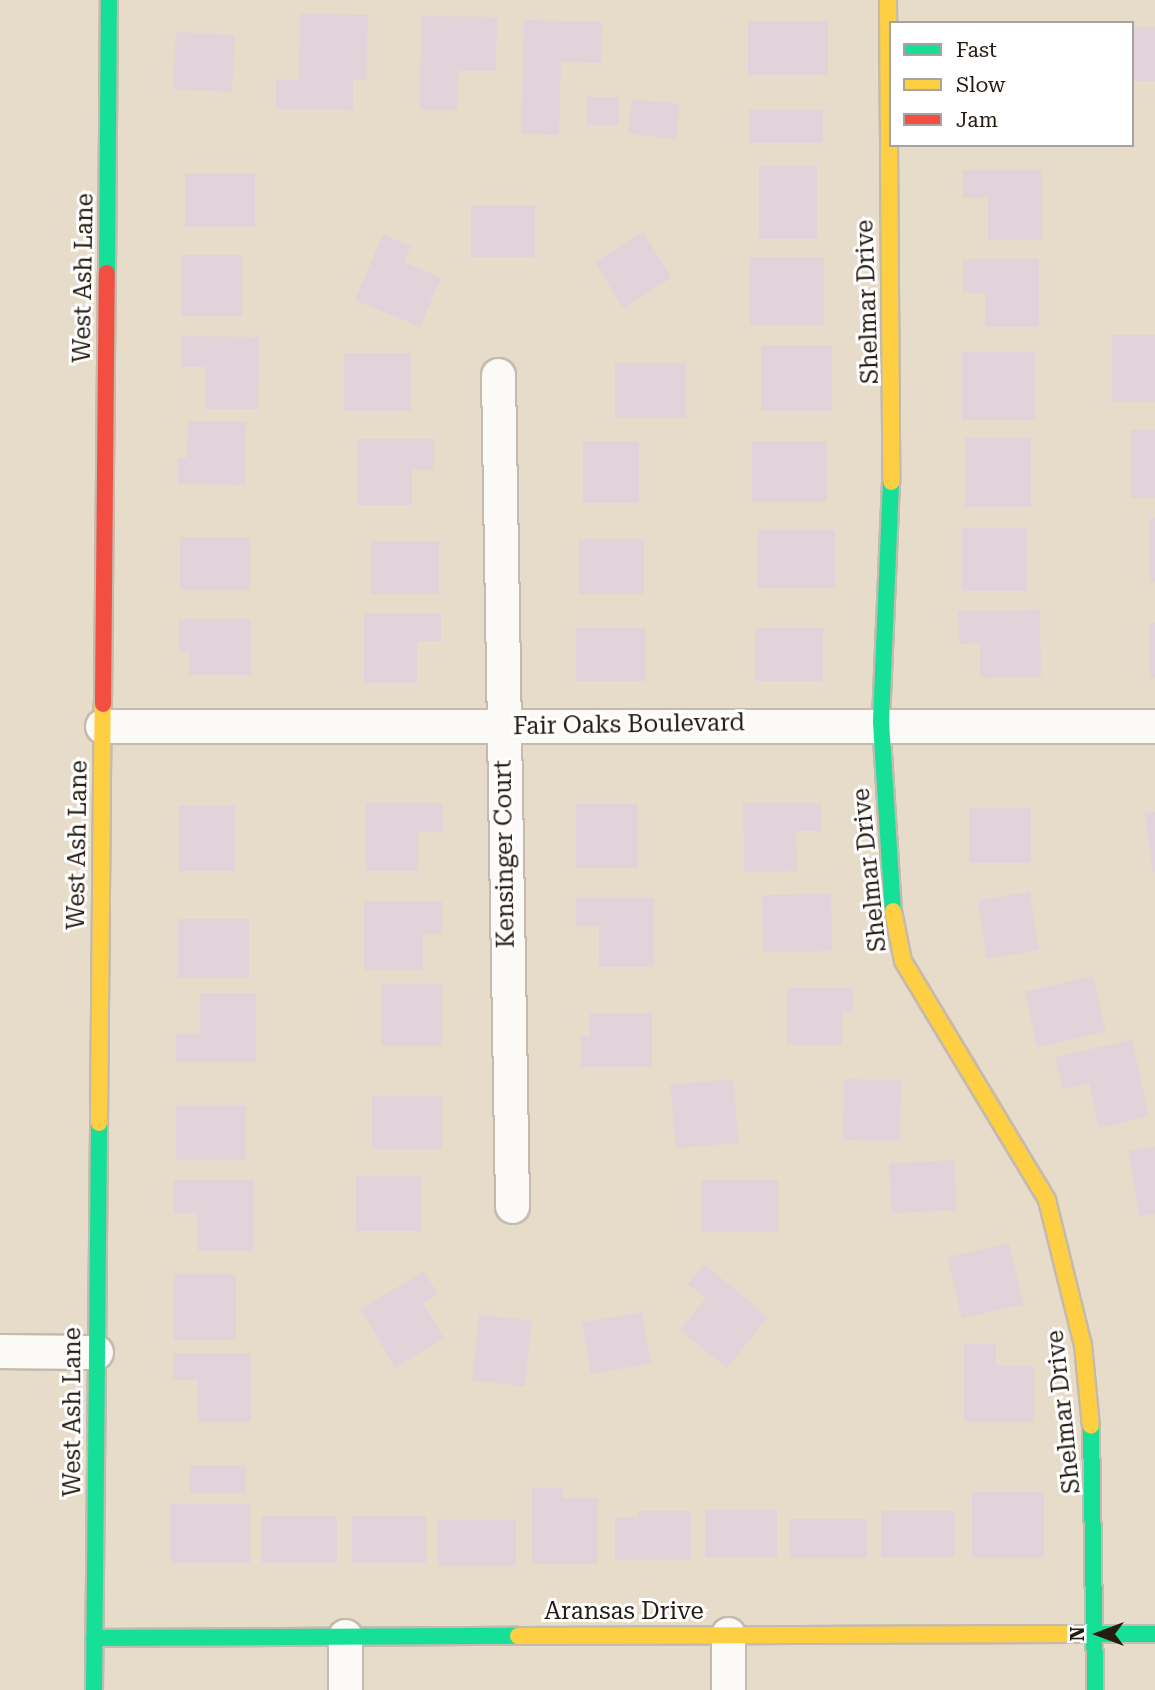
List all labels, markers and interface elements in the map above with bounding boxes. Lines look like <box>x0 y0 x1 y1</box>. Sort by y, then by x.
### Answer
legend <box>889 21 1134 147</box>
text: Fast <box>956 38 997 62</box>
text: Slow <box>956 73 1005 97</box>
text: Jam <box>956 108 998 132</box>
street label: West Ash Lane <box>68 193 100 363</box>
street label: Shelmar Drive <box>851 219 885 385</box>
street label: Fair Oaks Boulevard <box>513 709 745 741</box>
street label: Kensinger Court <box>489 759 521 949</box>
street label: West Ash Lane <box>62 760 94 930</box>
street label: Shelmar Drive <box>847 787 893 953</box>
street label: West Ash Lane <box>59 1327 87 1497</box>
street label: Shelmar Drive <box>1041 1329 1087 1495</box>
street label: Aransas Drive <box>544 1598 704 1626</box>
north arrow <box>1064 1599 1134 1669</box>
text: N <box>1066 1627 1089 1641</box>

